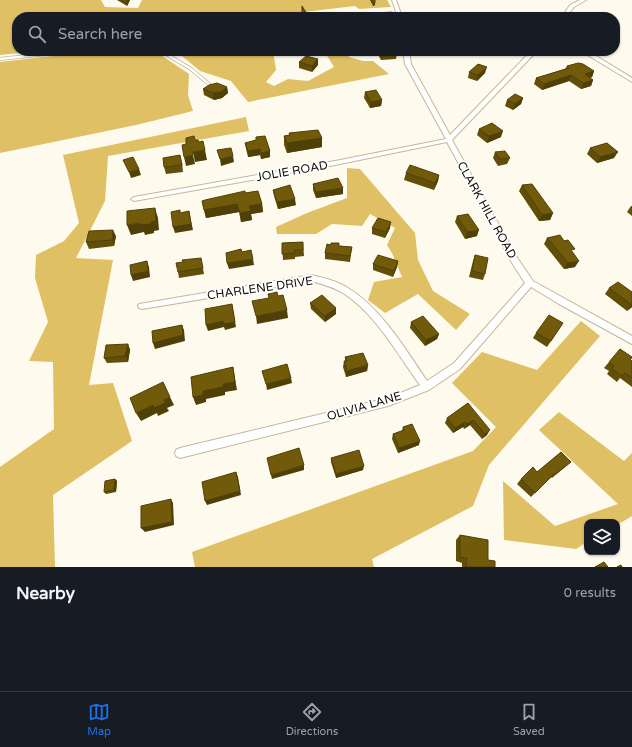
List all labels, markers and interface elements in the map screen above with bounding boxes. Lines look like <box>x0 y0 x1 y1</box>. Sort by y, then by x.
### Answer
search box <box>12 12 620 56</box>
icon: search <box>26 23 48 45</box>
text: Search here <box>58 25 142 43</box>
street label: JOLIE ROAD <box>255 158 329 184</box>
street label: CLARK HILL ROAD <box>454 159 520 261</box>
street label: CHARLENE DRIVE <box>206 274 314 302</box>
street label: OLIVIA LANE <box>325 389 403 423</box>
map controls <box>584 519 620 555</box>
button: layers <box>584 519 620 555</box>
text: Nearby <box>16 583 75 604</box>
text: 0 results <box>564 585 616 601</box>
tab: Map <box>87 701 111 738</box>
tab: Directions <box>286 701 338 738</box>
tab: Saved <box>513 701 545 738</box>

